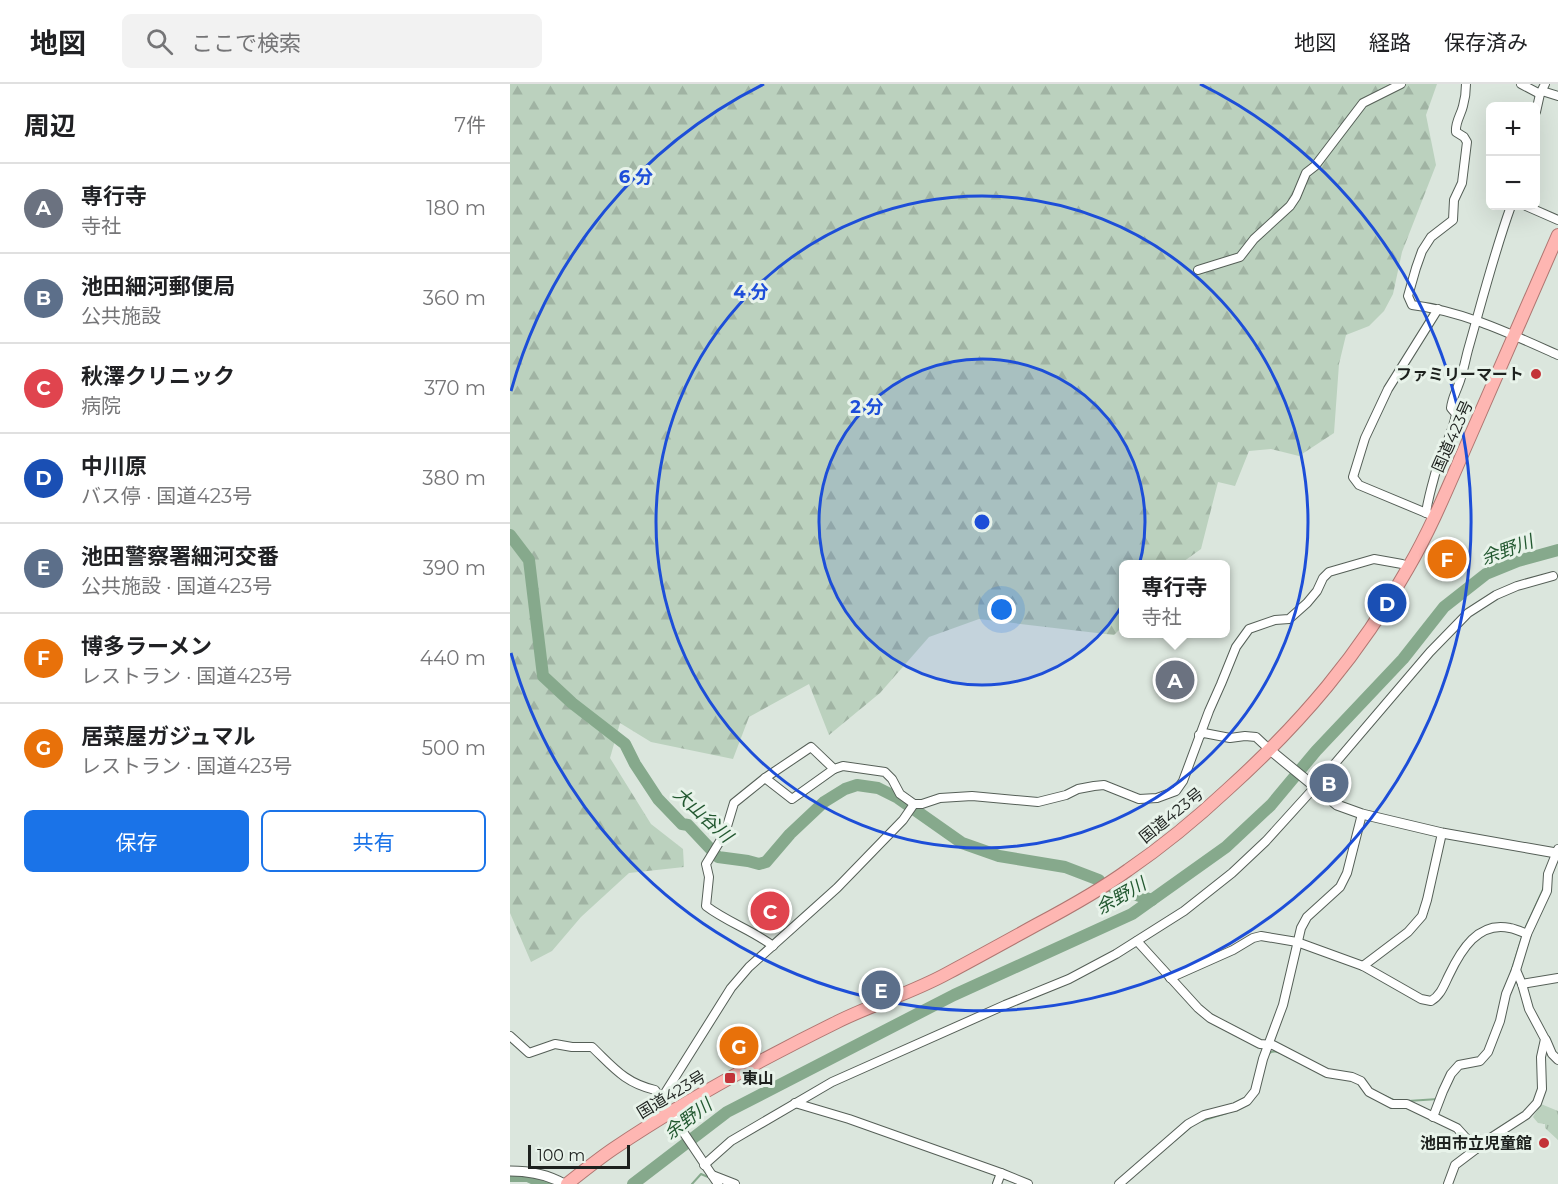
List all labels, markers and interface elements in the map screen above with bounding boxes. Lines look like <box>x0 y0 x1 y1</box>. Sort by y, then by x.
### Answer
search box <box>122 14 542 68</box>
icon: search <box>143 25 176 58</box>
text: 地図 <box>30 26 86 60</box>
text: ここで検索 <box>191 30 301 57</box>
text: 地図 <box>1294 30 1336 55</box>
text: 経路 <box>1369 30 1411 55</box>
text: 保存済み <box>1444 30 1528 55</box>
map controls <box>1486 102 1540 210</box>
button: + <box>1486 102 1540 156</box>
text: 周辺 <box>24 110 76 142</box>
text: 7件 <box>454 113 486 137</box>
button: − <box>1486 156 1540 210</box>
text: 6 分 <box>619 166 653 188</box>
text: 専行寺 <box>81 183 147 210</box>
text: A <box>36 196 51 220</box>
text: 180 m <box>426 196 486 220</box>
text: 寺社 <box>81 214 121 238</box>
text: 池田細河郵便局 <box>81 273 235 300</box>
text: 4 分 <box>733 281 769 303</box>
text: B <box>36 286 51 310</box>
text: 360 m <box>423 286 486 310</box>
text: 公共施設 <box>81 304 161 328</box>
text: 秋澤クリニック <box>81 363 235 390</box>
place label: ファミリーマート <box>1396 365 1524 384</box>
marker: ファミリーマート <box>1529 367 1543 381</box>
text: C <box>36 376 51 400</box>
text: 370 m <box>424 376 486 400</box>
text: 病院 <box>81 394 121 418</box>
text: 2 分 <box>850 396 884 418</box>
street label: 国道423号 <box>1428 397 1477 475</box>
text: 中川原 <box>81 453 147 480</box>
text: D <box>35 466 52 490</box>
text: 380 m <box>422 466 486 490</box>
text: バス停 · 国道423号 <box>81 484 252 508</box>
centre of rings <box>972 512 992 532</box>
water label: 余野川 <box>1478 530 1538 570</box>
pin: F <box>1428 536 1466 582</box>
text: 池田警察署細河交番 <box>81 543 279 570</box>
text: E <box>37 556 50 580</box>
text: 390 m <box>423 556 486 580</box>
popup <box>1119 560 1230 638</box>
text: 公共施設 · 国道423号 <box>81 574 272 598</box>
text: 専行寺 <box>1141 574 1208 601</box>
pin: D <box>1368 580 1406 626</box>
your location <box>987 595 1016 624</box>
text: 寺社 <box>1141 605 1181 629</box>
text: 博多ラーメン <box>81 633 212 660</box>
text: F <box>37 646 50 670</box>
text: 440 m <box>420 646 486 670</box>
pin: A <box>1156 658 1194 702</box>
text: レストラン · 国道423号 <box>81 664 292 688</box>
text: 居菜屋ガジュマル <box>81 723 255 750</box>
text: G <box>36 736 51 760</box>
text: 500 m <box>422 736 486 760</box>
text: レストラン · 国道423号 <box>81 754 292 778</box>
pin: B <box>1310 760 1348 806</box>
water label: 大山谷川 <box>669 783 739 849</box>
street label: 国道423号 <box>1136 784 1207 847</box>
button: 保存 <box>24 810 249 872</box>
button: 共有 <box>261 810 486 872</box>
water label: 余野川 <box>1092 872 1152 919</box>
pin: C <box>750 888 790 934</box>
pin: E <box>862 968 901 1012</box>
pin: G <box>720 1024 758 1068</box>
street label: 国道423号 <box>634 1067 709 1122</box>
place label: 東山 <box>742 1069 774 1088</box>
marker: 東山 <box>723 1071 737 1085</box>
water label: 余野川 <box>660 1093 718 1144</box>
place label: 池田市立児童館 <box>1420 1134 1532 1153</box>
marker: 池田市立児童館 <box>1537 1136 1551 1150</box>
scale bar <box>528 1142 630 1170</box>
text: 100 m <box>537 1146 585 1165</box>

